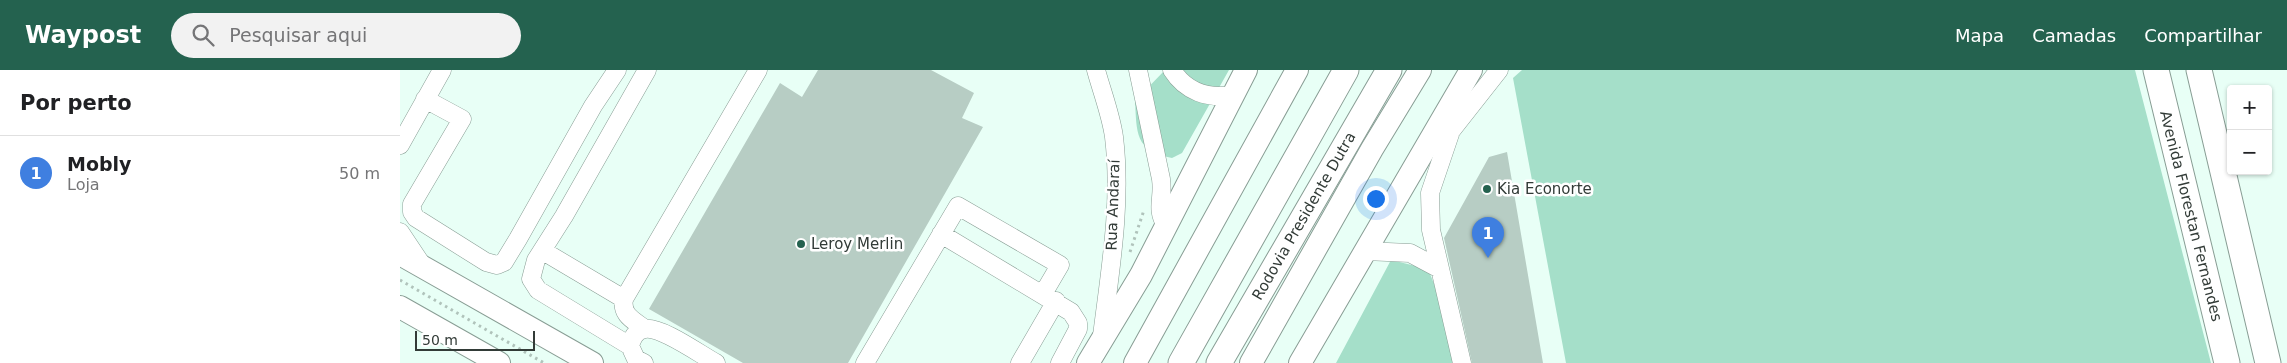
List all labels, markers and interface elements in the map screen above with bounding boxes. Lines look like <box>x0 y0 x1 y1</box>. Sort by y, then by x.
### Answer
search box <box>171 13 521 58</box>
text: Waypost <box>25 21 141 49</box>
icon: search <box>189 21 217 49</box>
text: Pesquisar aqui <box>229 24 367 46</box>
text: Mapa <box>1955 25 2004 46</box>
text: Camadas <box>2032 25 2116 46</box>
text: Compartilhar <box>2144 25 2262 46</box>
map controls <box>2227 85 2272 175</box>
button: + <box>2227 85 2272 130</box>
text: Por perto <box>20 91 132 115</box>
street label: Avenida Florestan Fernandes <box>2156 109 2226 323</box>
street label: Rodovia Presidente Dutra <box>1248 129 1360 303</box>
button: − <box>2227 130 2272 175</box>
text: Mobly <box>67 153 131 175</box>
street label: Rua Andaraí <box>1102 158 1124 251</box>
text: 1 <box>30 164 42 183</box>
text: 50 m <box>339 164 380 183</box>
text: Loja <box>67 175 100 194</box>
place label: Kia Econorte <box>1497 180 1592 198</box>
marker: Kia Econorte <box>1481 183 1493 195</box>
your location <box>1363 186 1389 212</box>
pin: 1 <box>1472 217 1504 258</box>
place label: Leroy Merlin <box>811 235 903 253</box>
marker: Leroy Merlin <box>795 238 807 250</box>
scale bar <box>415 328 535 351</box>
text: 50 m <box>422 332 458 348</box>

